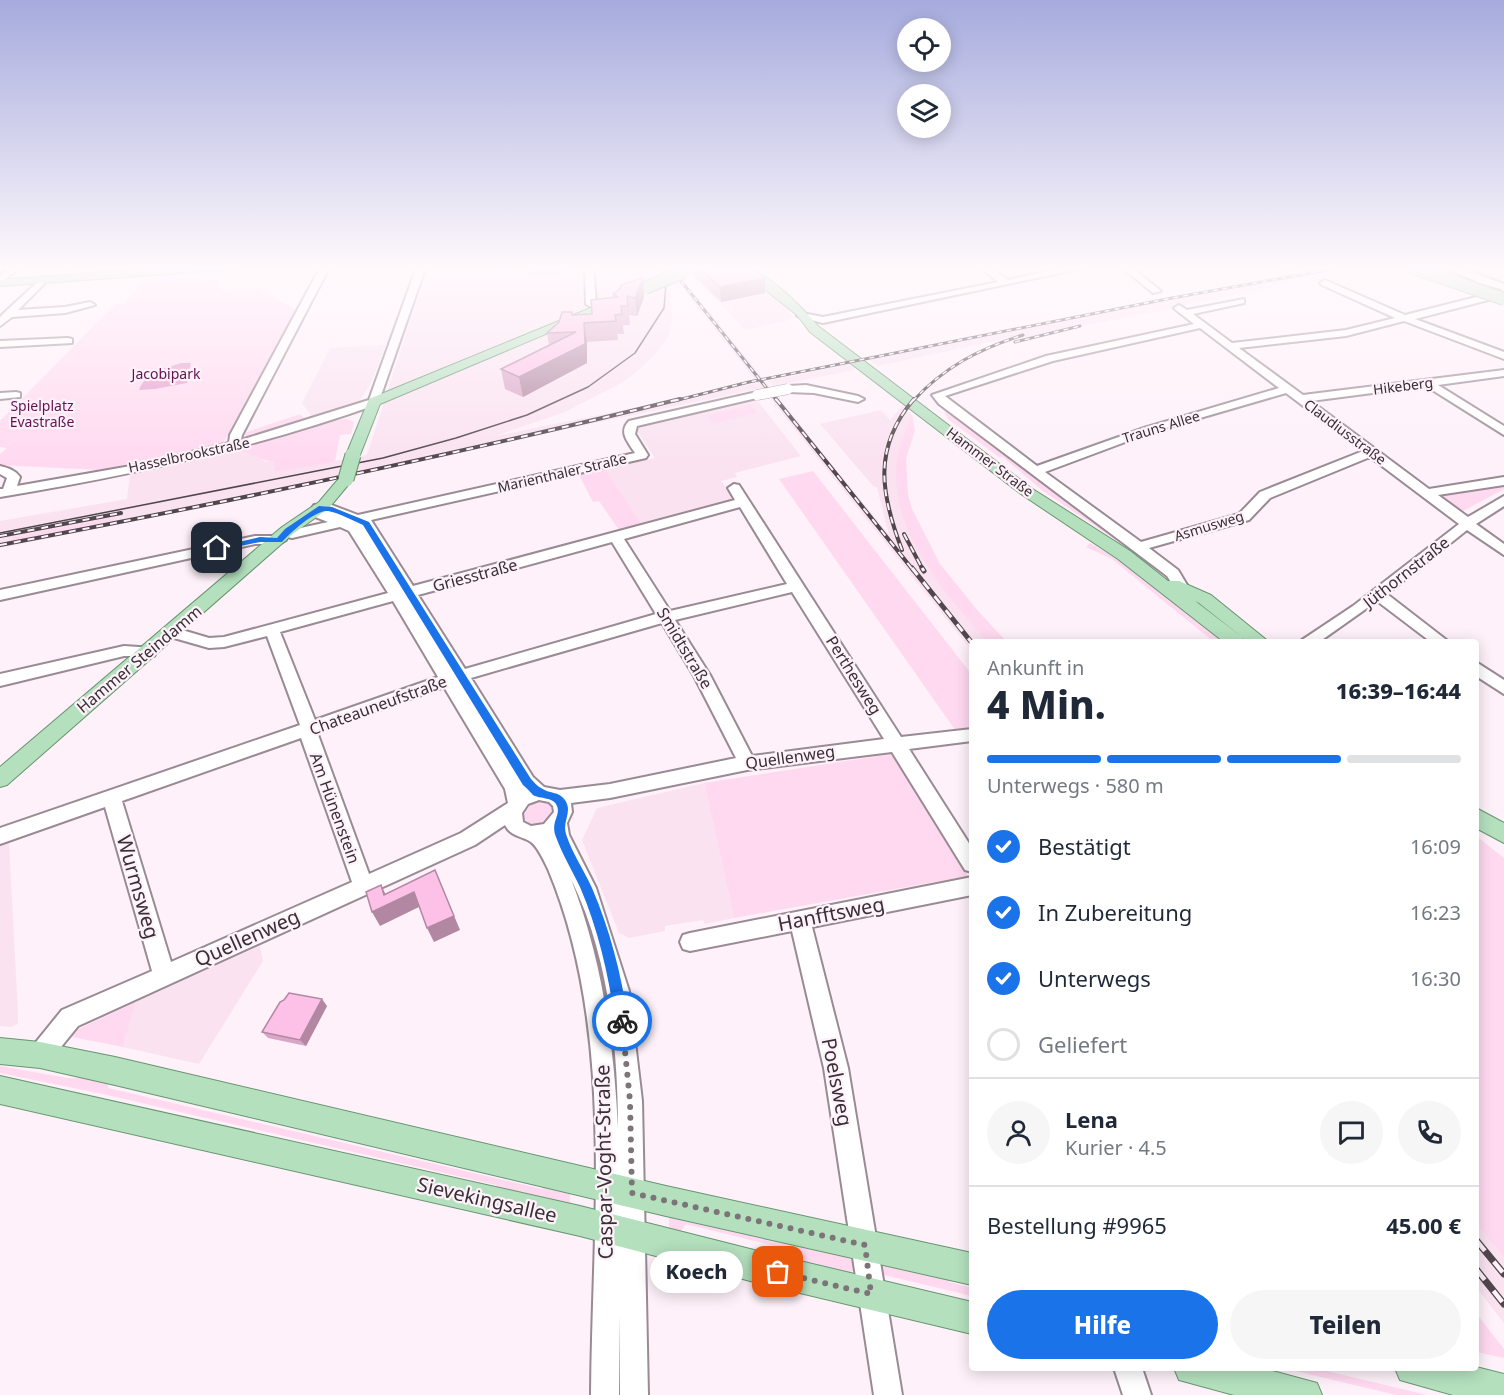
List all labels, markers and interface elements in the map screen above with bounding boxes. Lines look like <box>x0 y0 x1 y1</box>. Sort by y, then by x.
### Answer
map controls <box>897 18 951 138</box>
button: locate <box>897 18 951 72</box>
button: layers <box>897 84 951 138</box>
park label: Jacobipark <box>130 364 201 383</box>
street label: Hikeberg <box>1372 372 1434 399</box>
street label: Claudiusstraße <box>1300 394 1390 469</box>
park label: Spielplatz Evastraße <box>10 396 74 431</box>
street label: Trauns Allee <box>1120 406 1202 447</box>
street label: Hammer Straße <box>943 423 1038 501</box>
street label: Hasselbrookstraße <box>127 432 251 477</box>
street label: Marienthaler Straße <box>496 448 628 497</box>
street label: Asmusweg <box>1172 506 1246 545</box>
pin <box>191 522 242 573</box>
icon: home <box>200 531 233 564</box>
street label: Jüthornstraße <box>1357 531 1454 614</box>
street label: Griesstraße <box>430 553 520 597</box>
street label: Hammer Steindamm <box>72 600 206 718</box>
street label: Smidtstraße <box>652 603 718 693</box>
street label: Perthesweg <box>821 631 887 719</box>
text: Ankunft in <box>987 654 1084 681</box>
street label: Chateauneufstraße <box>306 670 450 740</box>
text: 16:39–16:44 <box>1336 675 1461 705</box>
text: 4 Min. <box>987 677 1106 730</box>
street label: Quellenweg <box>744 740 836 774</box>
street label: Am Hünenstein <box>305 750 365 866</box>
text: Unterwegs · 580 m <box>987 772 1164 799</box>
icon: check <box>987 830 1020 863</box>
text: Bestätigt <box>1038 831 1131 861</box>
street label: Wurmsweg <box>111 832 166 942</box>
text: 16:09 <box>1410 833 1461 860</box>
street label: Hanfftsweg <box>775 890 887 937</box>
icon: check <box>987 896 1020 929</box>
text: In Zubereitung <box>1038 897 1192 927</box>
text: 16:23 <box>1410 899 1461 926</box>
street label: Quellenweg <box>190 902 304 973</box>
icon: check <box>987 962 1020 995</box>
text: Unterwegs <box>1038 963 1151 993</box>
text: 16:30 <box>1410 965 1461 992</box>
courier <box>592 991 652 1051</box>
icon: bike <box>606 1005 639 1038</box>
text: Geliefert <box>1038 1029 1127 1059</box>
street label: Poelsweg <box>816 1035 859 1128</box>
street label: Caspar-Voght-Straße <box>588 1064 619 1260</box>
button: person <box>987 1101 1050 1164</box>
button: chat <box>1320 1101 1383 1164</box>
button: phone <box>1398 1101 1461 1164</box>
text: Lena <box>1065 1104 1118 1134</box>
text: Kurier · 4.5 <box>1065 1134 1167 1161</box>
street label: Sievekingsallee <box>415 1170 560 1229</box>
text: Bestellung #9965 <box>987 1210 1167 1240</box>
text: 45.00 € <box>1386 1210 1461 1240</box>
pin <box>752 1246 803 1297</box>
callout: Koech <box>649 1251 742 1293</box>
icon: bag <box>761 1255 794 1288</box>
text: Koech <box>666 1258 727 1285</box>
button: Hilfe <box>987 1290 1218 1359</box>
button: Teilen <box>1230 1290 1461 1359</box>

